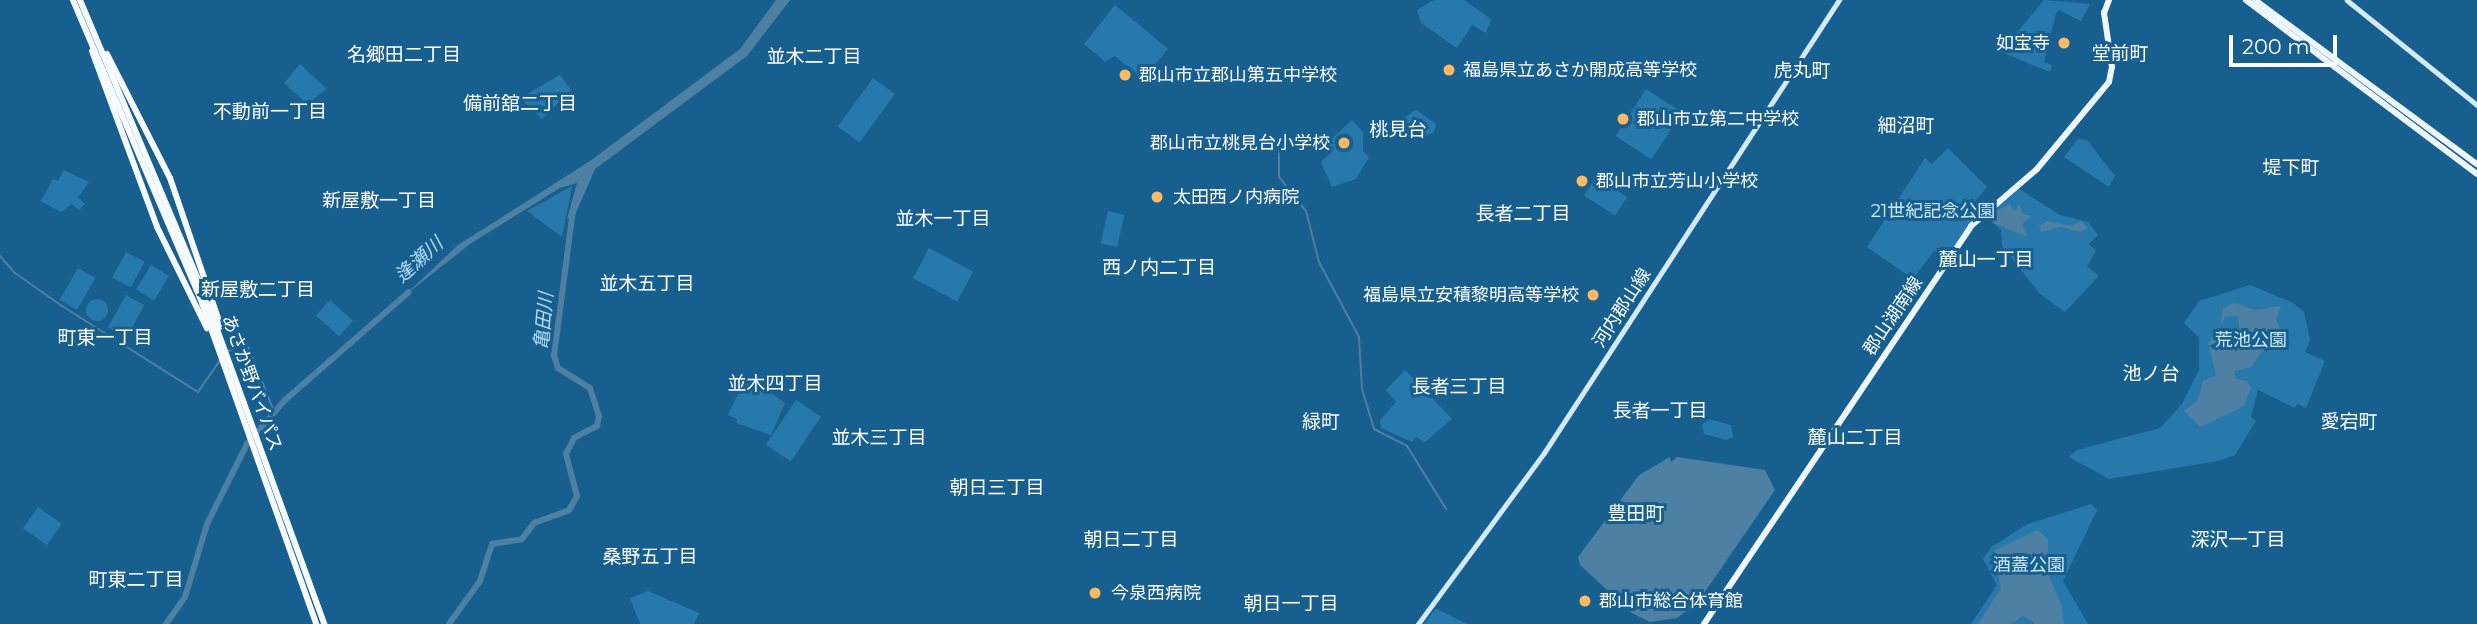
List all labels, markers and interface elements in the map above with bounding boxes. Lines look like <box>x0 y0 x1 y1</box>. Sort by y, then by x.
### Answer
scale bar <box>2232 21 2340 65</box>
place label: 如宝寺 <box>1996 32 2050 54</box>
text: 200 m <box>2242 34 2309 59</box>
marker: 如宝寺 <box>2056 35 2072 51</box>
district label: 堂前町 <box>2092 43 2148 65</box>
district label: 名郷田二丁目 <box>347 44 461 66</box>
district label: 並木二丁目 <box>767 46 861 68</box>
place label: 福島県立あさか開成高等学校 <box>1463 59 1697 81</box>
district label: 虎丸町 <box>1774 60 1830 82</box>
marker: 福島県立あさか開成高等学校 <box>1441 62 1457 78</box>
place label: 郡山市立郡山第五中学校 <box>1139 64 1337 86</box>
marker: 郡山市立郡山第五中学校 <box>1117 67 1133 83</box>
district label: 備前舘二丁目 <box>463 93 577 115</box>
district label: 不動前一丁目 <box>213 101 327 123</box>
place label: 郡山市立第二中学校 <box>1637 108 1799 130</box>
marker: 郡山市立第二中学校 <box>1615 111 1631 127</box>
district label: 細沼町 <box>1878 115 1934 137</box>
district label: 桃見台 <box>1370 119 1426 141</box>
place label: 郡山市立桃見台小学校 <box>1150 132 1330 154</box>
marker: 郡山市立桃見台小学校 <box>1336 135 1352 151</box>
district label: 堤下町 <box>2263 157 2319 179</box>
place label: 郡山市立芳山小学校 <box>1596 170 1758 192</box>
marker: 郡山市立芳山小学校 <box>1574 173 1590 189</box>
place label: 太田西ノ内病院 <box>1173 186 1299 208</box>
marker: 太田西ノ内病院 <box>1147 187 1167 207</box>
district label: 新屋敷一丁目 <box>322 190 436 212</box>
park label: 21世紀記念公園 <box>1871 200 1995 222</box>
district label: 長者二丁目 <box>1476 203 1570 225</box>
district label: 並木一丁目 <box>896 208 990 230</box>
water label: 逢瀬川 <box>390 232 448 288</box>
district label: 麓山一丁目 <box>1939 249 2033 271</box>
district label: 西ノ内二丁目 <box>1102 257 1216 279</box>
street label: 河内郡山線 <box>1588 264 1656 352</box>
district label: 並木五丁目 <box>600 273 694 295</box>
street label: 郡山湖南線 <box>1859 273 1927 359</box>
district label: 新屋敷二丁目 <box>201 279 315 301</box>
place label: 福島県立安積黎明高等学校 <box>1363 284 1579 306</box>
marker: 福島県立安積黎明高等学校 <box>1585 287 1601 303</box>
water label: 亀田川 <box>530 292 558 350</box>
street label: あさか野バイパス <box>217 312 287 454</box>
district label: 町東一丁目 <box>58 327 152 349</box>
park label: 荒池公園 <box>2215 329 2287 351</box>
district label: 池ノ台 <box>2123 363 2179 385</box>
district label: 並木四丁目 <box>728 373 822 395</box>
district label: 長者三丁目 <box>1412 376 1506 398</box>
district label: 長者一丁目 <box>1613 400 1707 422</box>
district label: 緑町 <box>1302 411 1340 433</box>
district label: 愛宕町 <box>2321 411 2377 433</box>
district label: 並木三丁目 <box>832 427 926 449</box>
district label: 麓山二丁目 <box>1808 427 1902 449</box>
district label: 朝日三丁目 <box>950 477 1044 499</box>
district label: 豊田町 <box>1608 503 1664 525</box>
district label: 朝日二丁目 <box>1084 529 1178 551</box>
district label: 深沢一丁目 <box>2191 529 2285 551</box>
district label: 桑野五丁目 <box>603 546 697 568</box>
park label: 酒蓋公園 <box>1993 554 2065 576</box>
district label: 町東二丁目 <box>89 569 183 591</box>
place label: 今泉西病院 <box>1111 582 1201 604</box>
marker: 今泉西病院 <box>1085 583 1105 603</box>
place label: 郡山市総合体育館 <box>1599 590 1743 612</box>
district label: 朝日一丁目 <box>1244 593 1338 615</box>
marker: 郡山市総合体育館 <box>1577 593 1593 609</box>

